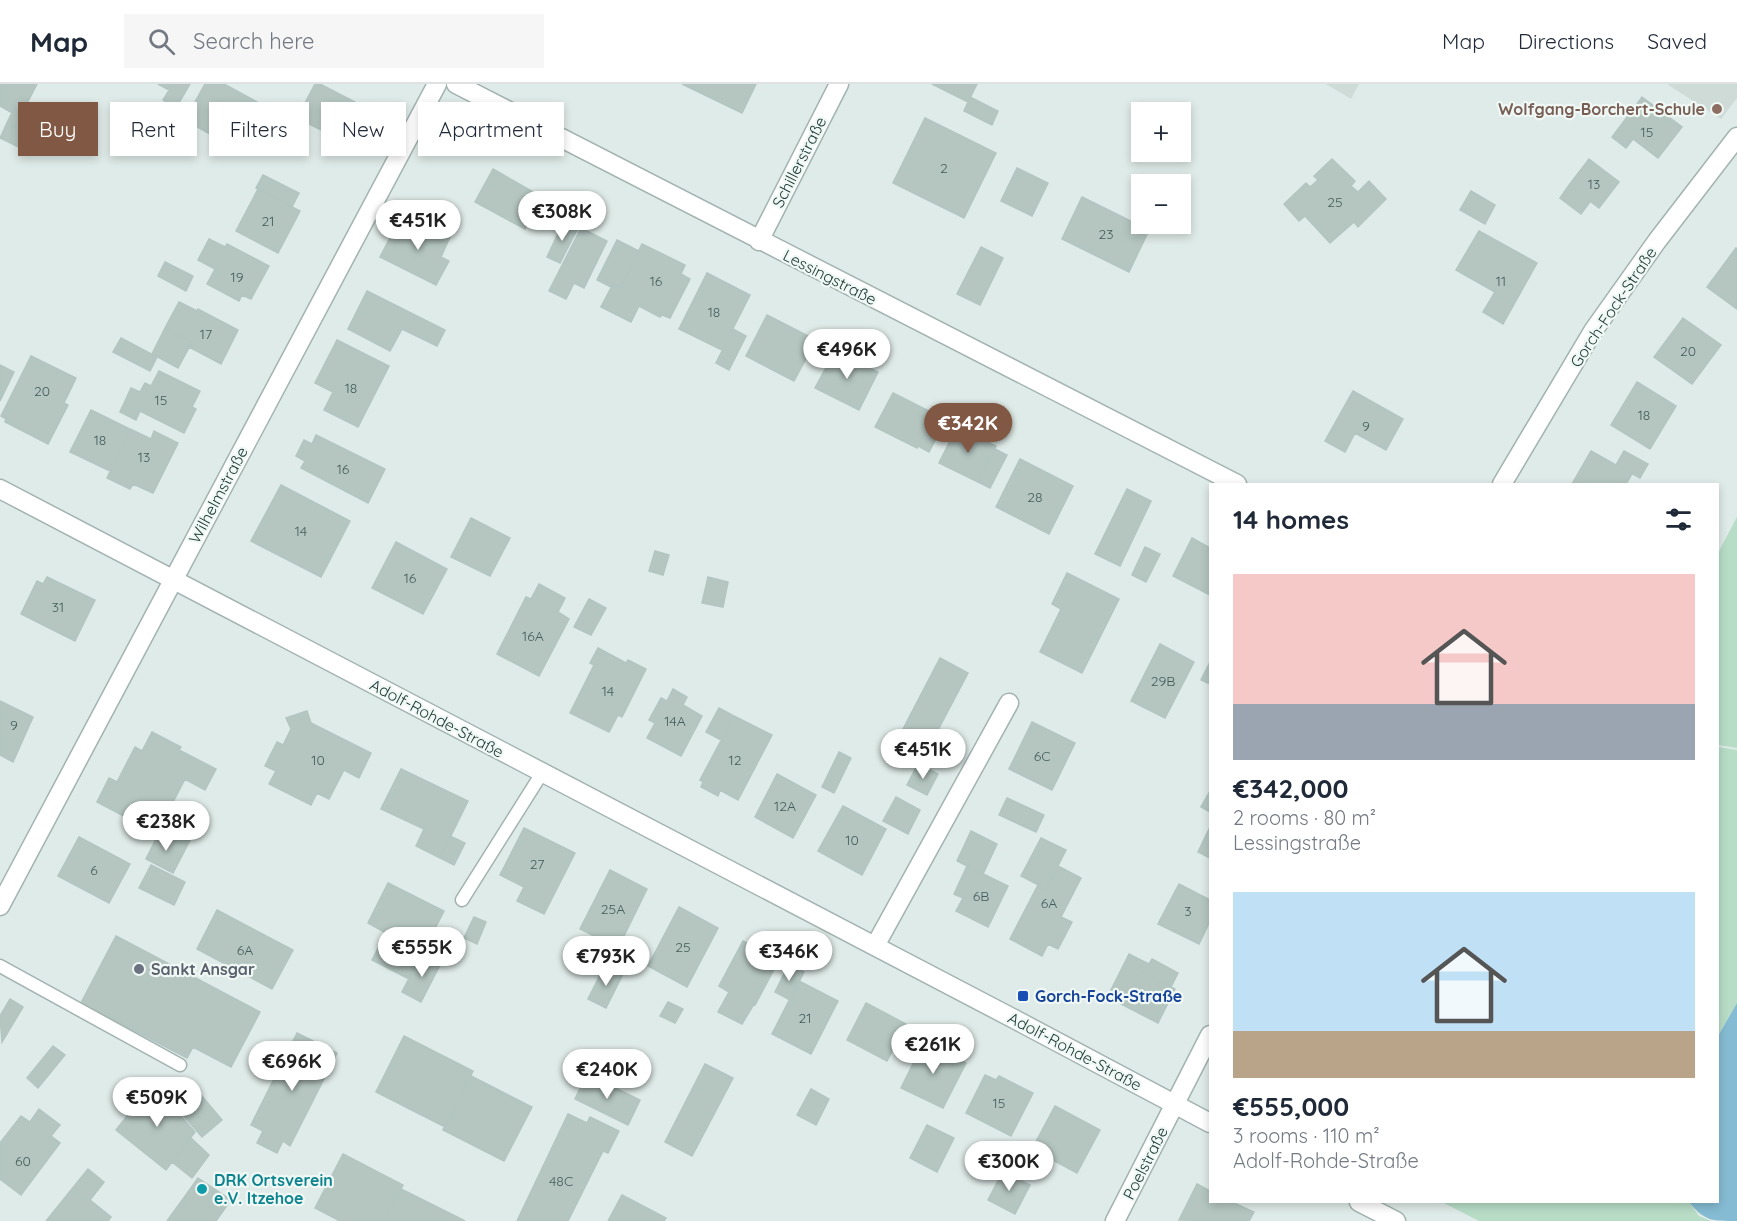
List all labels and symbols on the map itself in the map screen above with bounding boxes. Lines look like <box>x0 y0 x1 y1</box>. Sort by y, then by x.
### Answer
place label: Wolfgang-Borchert-Schule <box>1498 99 1705 119</box>
marker: Wolfgang-Borchert-Schule <box>1710 102 1724 116</box>
street label: Schillerstraße <box>767 113 831 211</box>
house number: 15 <box>1641 123 1653 141</box>
house number: 2 <box>940 159 948 177</box>
house number: 13 <box>1588 175 1600 193</box>
pin: €308K <box>520 191 604 242</box>
house number: 25 <box>1327 193 1343 211</box>
pin: €451K <box>376 200 460 251</box>
house number: 21 <box>262 212 274 230</box>
house number: 23 <box>1098 225 1114 243</box>
street label: Gorch-Fock-Straße <box>1565 243 1661 371</box>
street label: Lessingstraße <box>780 245 880 309</box>
house number: 19 <box>231 268 244 286</box>
house number: 16 <box>650 272 663 290</box>
house number: 11 <box>1496 272 1506 290</box>
house number: 18 <box>708 303 720 321</box>
house number: 17 <box>200 325 212 343</box>
pin: €496K <box>805 329 889 380</box>
house number: 20 <box>1680 342 1696 360</box>
house number: 18 <box>345 379 357 397</box>
house number: 20 <box>34 382 50 400</box>
house number: 15 <box>155 391 167 409</box>
pin: €342K <box>926 403 1010 454</box>
house number: 18 <box>1638 406 1650 424</box>
house number: 9 <box>1362 417 1370 435</box>
house number: 18 <box>94 431 106 449</box>
street label: Wilhelmstraße <box>184 443 252 547</box>
house number: 13 <box>138 448 150 466</box>
house number: 16 <box>337 460 350 478</box>
house number: 28 <box>1027 488 1043 506</box>
house number: 14 <box>295 522 307 540</box>
house number: 16 <box>404 569 417 587</box>
house number: 31 <box>52 598 64 616</box>
house number: 16A <box>522 627 544 645</box>
house number: 29B <box>1151 672 1175 690</box>
street label: Adolf-Rohde-Straße <box>367 674 507 762</box>
house number: 14 <box>602 682 614 700</box>
house number: 14A <box>664 712 686 730</box>
house number: 9 <box>10 716 18 734</box>
pin: €451K <box>881 729 965 780</box>
house number: 6C <box>1034 747 1050 765</box>
house number: 10 <box>311 751 325 769</box>
house number: 12 <box>729 751 742 769</box>
house number: 12A <box>774 797 796 815</box>
pin: €238K <box>124 801 208 852</box>
house number: 10 <box>845 831 859 849</box>
house number: 27 <box>530 855 544 873</box>
house number: 6 <box>90 861 98 879</box>
house number: 6B <box>973 887 989 905</box>
house number: 6A <box>1041 894 1057 912</box>
house number: 25A <box>601 900 625 918</box>
house number: 3 <box>1184 902 1192 920</box>
pin: €555K <box>380 927 464 978</box>
pin: €346K <box>747 931 831 982</box>
pin: €793K <box>564 936 648 987</box>
house number: 25 <box>675 938 691 956</box>
house number: 6A <box>237 941 253 959</box>
place label: Sankt Ansgar <box>151 959 255 979</box>
marker: Sankt Ansgar <box>132 962 146 976</box>
place label: Gorch-Fock-Straße <box>1035 986 1182 1006</box>
marker: Gorch-Fock-Straße <box>1016 989 1030 1003</box>
street label: Adolf-Rohde-Straße <box>1005 1007 1145 1095</box>
house number: 21 <box>799 1009 811 1027</box>
pin: €261K <box>891 1024 975 1075</box>
pin: €696K <box>250 1041 334 1092</box>
pin: €240K <box>565 1049 649 1100</box>
pin: €509K <box>115 1077 199 1128</box>
house number: 15 <box>993 1094 1005 1112</box>
street label: Poelstraße <box>1118 1123 1172 1203</box>
pin: €300K <box>967 1141 1051 1192</box>
house number: 60 <box>15 1152 31 1170</box>
place label: DRK Ortsverein e.V. Itzehoe <box>214 1170 333 1208</box>
house number: 48C <box>549 1172 573 1190</box>
marker: DRK Ortsverein e.V. Itzehoe <box>195 1182 209 1196</box>

